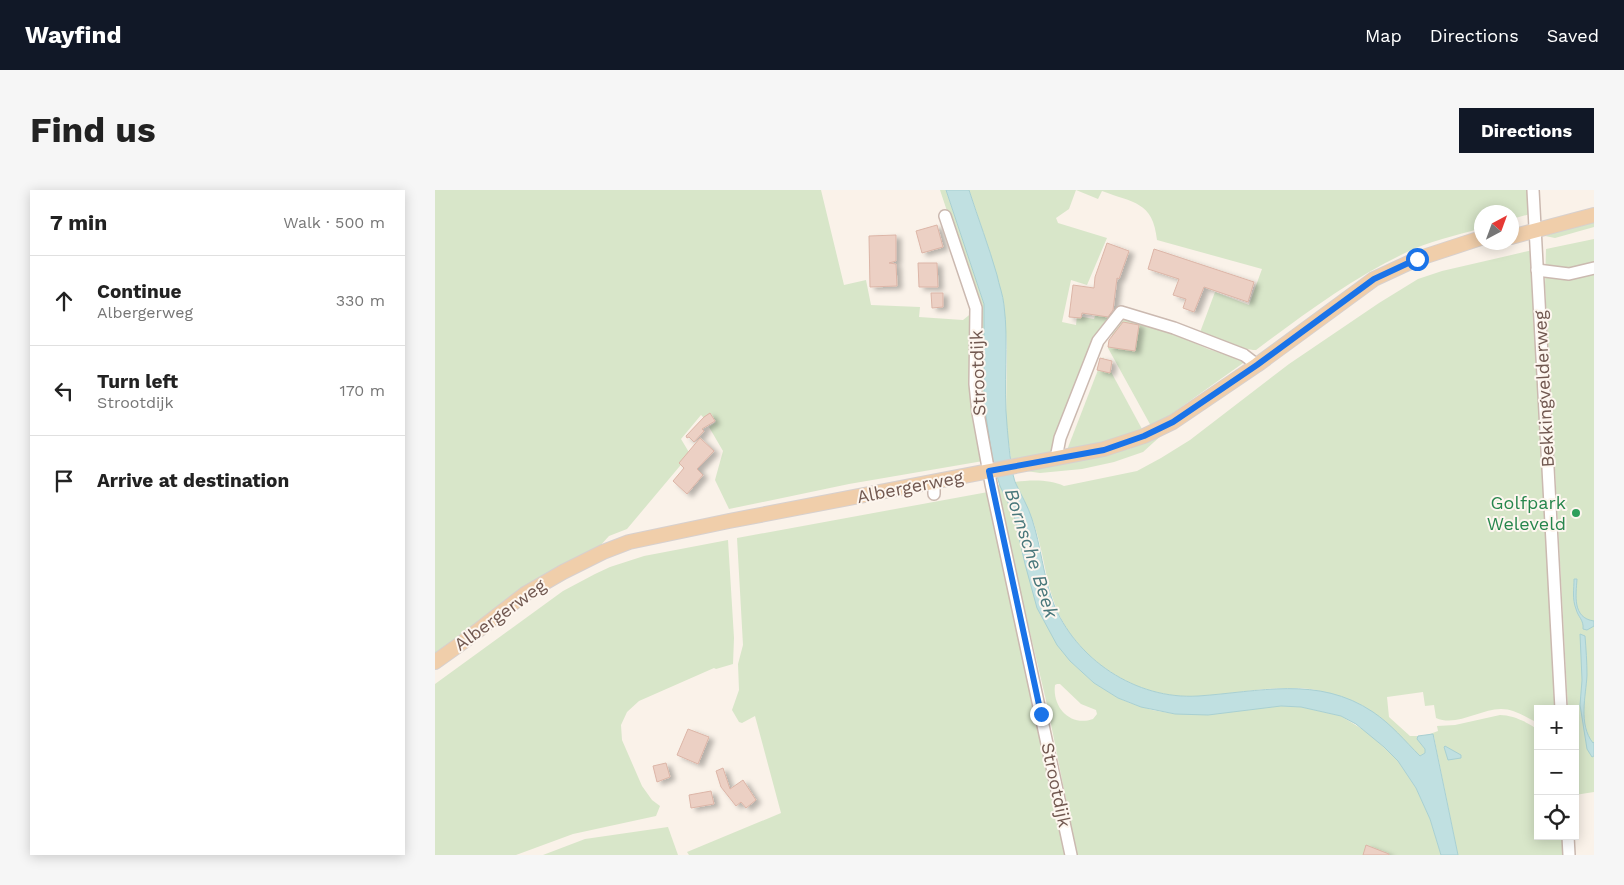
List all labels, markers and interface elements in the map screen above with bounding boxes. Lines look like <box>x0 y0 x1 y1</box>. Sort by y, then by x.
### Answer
text: Wayfind <box>25 21 121 49</box>
text: Map <box>1365 25 1402 46</box>
text: Directions <box>1430 25 1519 46</box>
text: Saved <box>1547 25 1599 46</box>
button: Directions <box>1459 108 1594 153</box>
text: Find us <box>30 109 156 151</box>
north arrow <box>1474 205 1519 250</box>
text: 7 min <box>50 210 107 235</box>
text: Walk · 500 m <box>283 213 385 232</box>
route start <box>1406 248 1429 271</box>
text: Continue <box>97 280 181 303</box>
icon: ahead <box>50 287 78 315</box>
text: 330 m <box>336 291 385 310</box>
text: Albergerweg <box>97 303 193 322</box>
street label: Bekkingvelderweg <box>1529 310 1558 468</box>
street label: Strootdijk <box>966 330 989 416</box>
text: Turn left <box>97 370 178 393</box>
icon: left <box>50 377 78 405</box>
text: 170 m <box>339 381 385 400</box>
text: Strootdijk <box>97 393 174 412</box>
street label: Albergerweg <box>855 466 965 507</box>
icon: arrive <box>50 467 78 495</box>
text: Arrive at destination <box>97 469 289 492</box>
water label: Bornsche Beek <box>1000 485 1063 621</box>
place label: Golfpark Weleveld <box>1487 492 1566 534</box>
marker: Golfpark Weleveld <box>1570 507 1582 519</box>
street label: Albergerweg <box>450 574 550 655</box>
route end <box>1030 703 1053 726</box>
map controls <box>1534 705 1579 840</box>
button: + <box>1534 705 1579 750</box>
street label: Strootdijk <box>1037 741 1076 829</box>
button: − <box>1534 750 1579 795</box>
button: locate <box>1534 795 1579 840</box>

